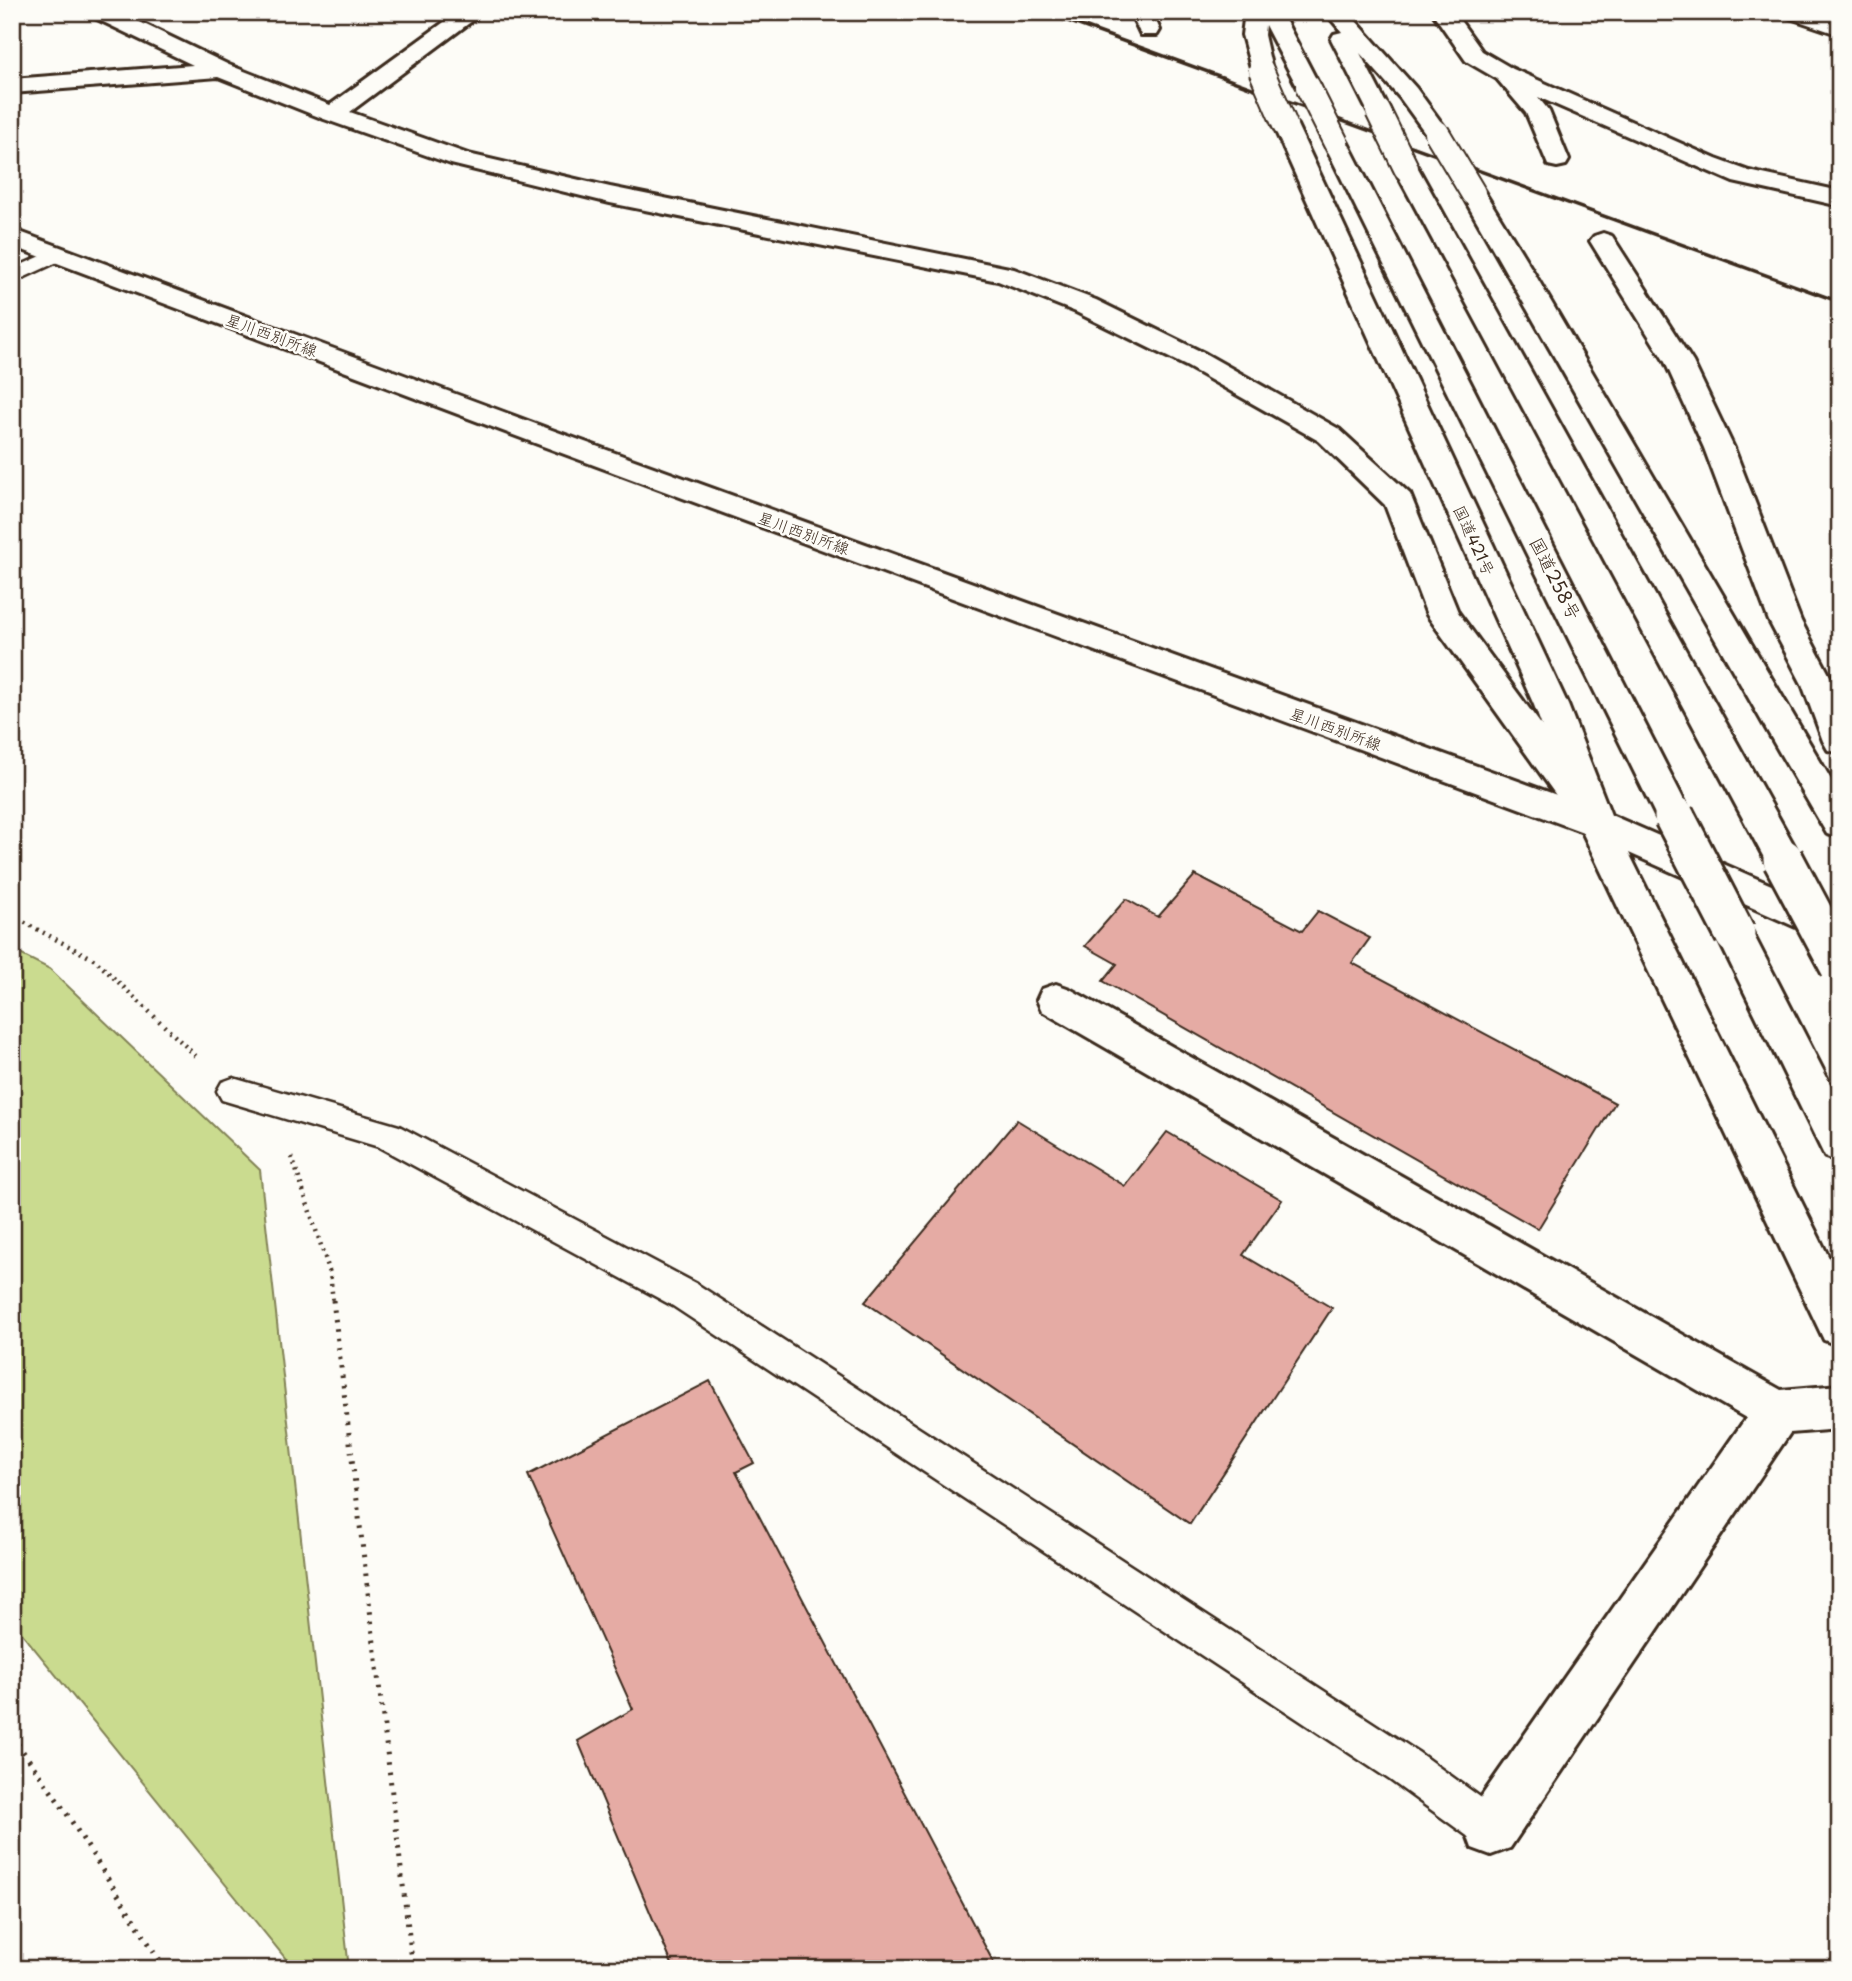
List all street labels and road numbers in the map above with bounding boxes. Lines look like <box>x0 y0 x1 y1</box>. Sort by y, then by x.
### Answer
street label: 星川西別所線 <box>223 306 321 362</box>
street label: 国道421号 <box>1448 501 1502 579</box>
street label: 星川西別所線 <box>755 504 853 560</box>
street label: 国道258号 <box>1524 532 1588 624</box>
street label: 星川西別所線 <box>1287 700 1385 756</box>

